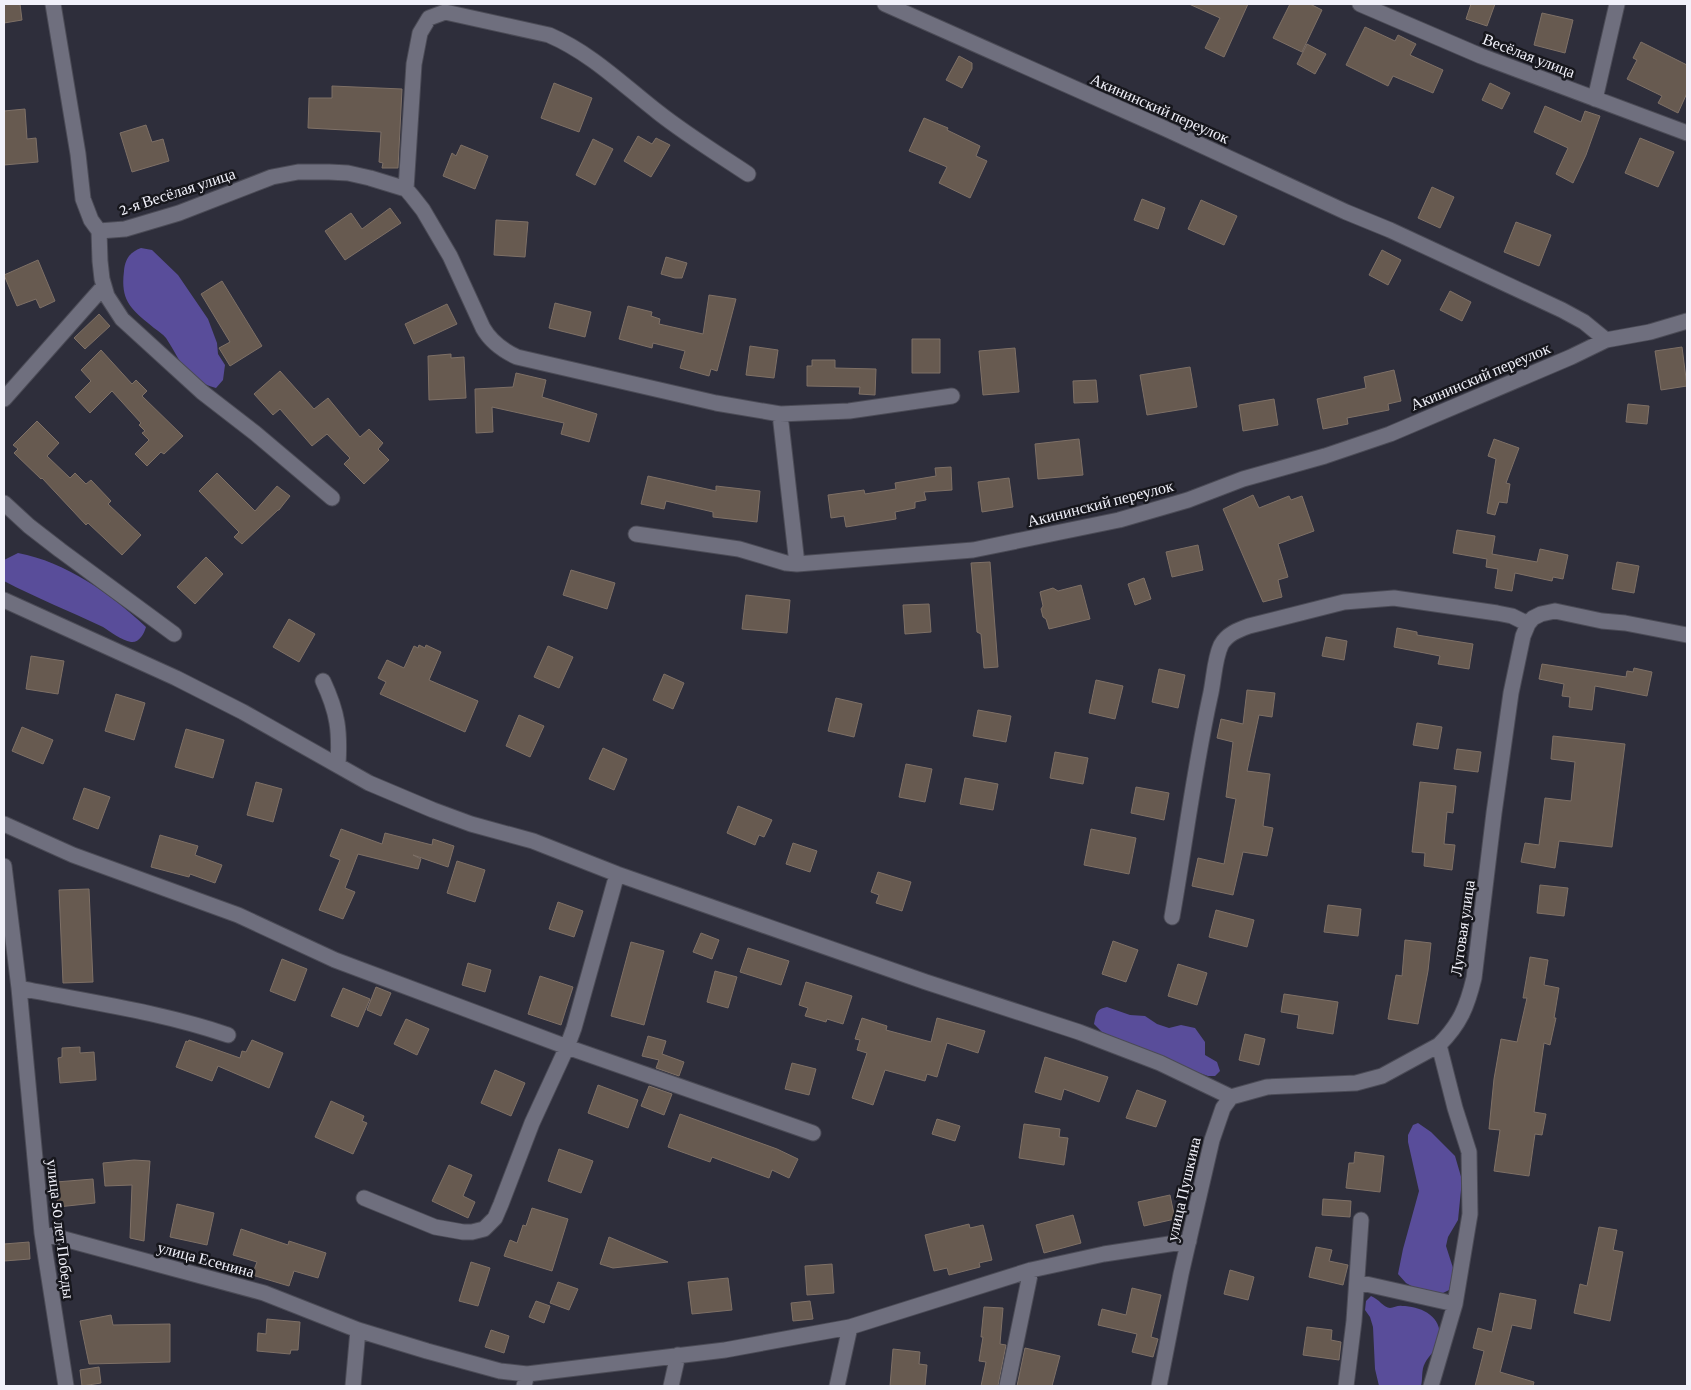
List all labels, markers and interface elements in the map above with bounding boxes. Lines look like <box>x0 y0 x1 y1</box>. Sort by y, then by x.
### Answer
street label: Весёлая улица <box>1480 30 1577 82</box>
street label: Акининский переулок <box>1087 70 1232 148</box>
street label: 2-я Весёлая улица <box>117 165 238 219</box>
street label: Акининский переулок <box>1408 339 1553 415</box>
street label: Акининский переулок <box>1025 477 1175 531</box>
street label: Луговая улица <box>1447 879 1479 977</box>
street label: улица Пушкина <box>1163 1135 1205 1243</box>
street label: улица 50 лет Победы <box>43 1158 78 1300</box>
street label: улица Есенина <box>155 1238 256 1282</box>

